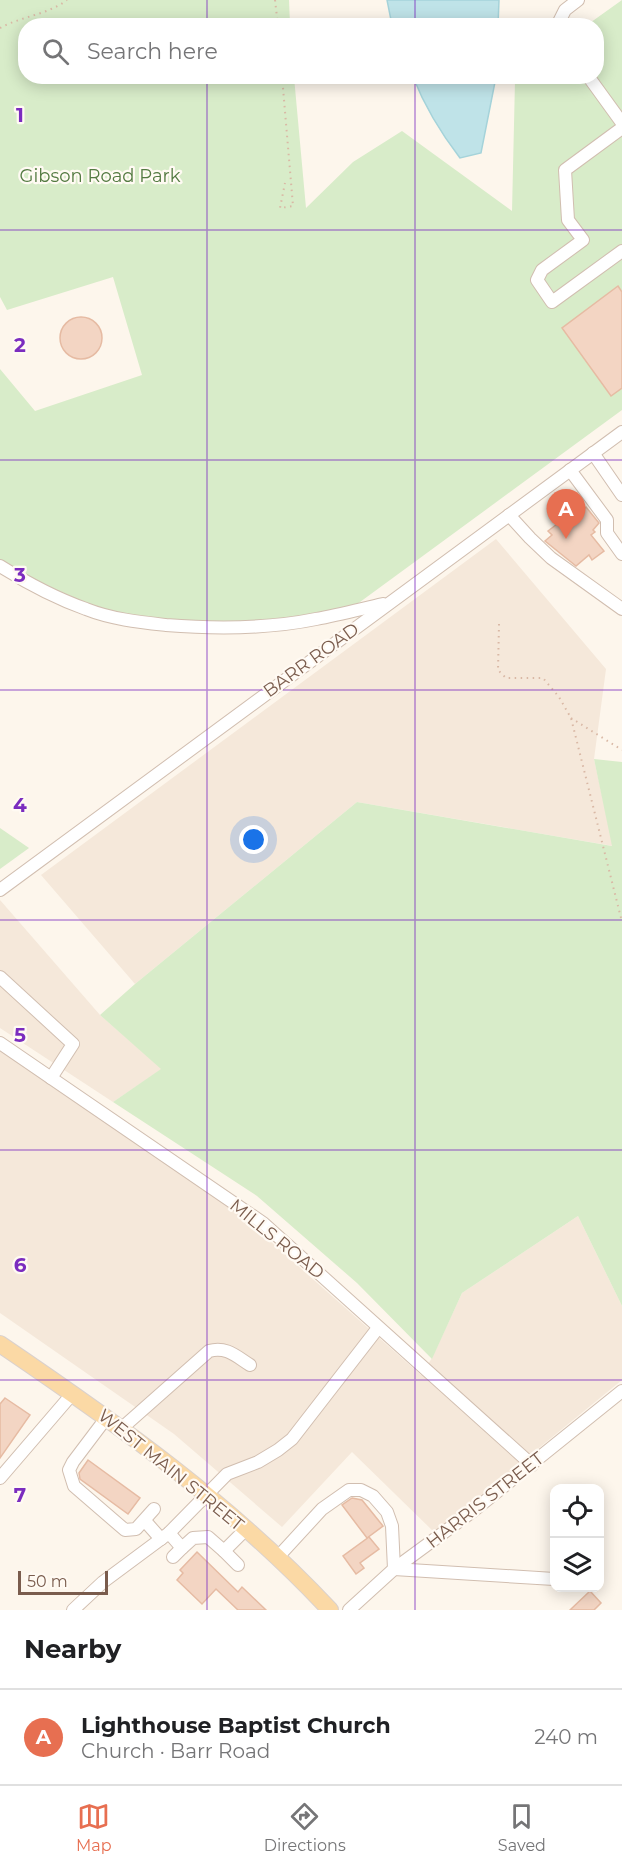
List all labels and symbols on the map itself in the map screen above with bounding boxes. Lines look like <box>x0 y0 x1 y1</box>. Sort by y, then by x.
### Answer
text: 1 <box>16 103 24 127</box>
park label: Gibson Road Park <box>20 165 181 187</box>
text: 2 <box>14 333 26 357</box>
pin: A <box>546 490 586 539</box>
text: 3 <box>13 563 26 587</box>
street label: BARR ROAD <box>259 618 363 702</box>
text: 4 <box>13 793 27 817</box>
your location <box>239 825 268 854</box>
text: 5 <box>14 1023 26 1047</box>
street label: MILLS ROAD <box>225 1194 329 1284</box>
text: 6 <box>14 1253 27 1277</box>
street label: WEST MAIN STREET <box>94 1404 249 1536</box>
street label: HARRIS STREET <box>422 1447 549 1553</box>
text: 7 <box>14 1483 26 1507</box>
scale bar <box>18 1568 108 1596</box>

